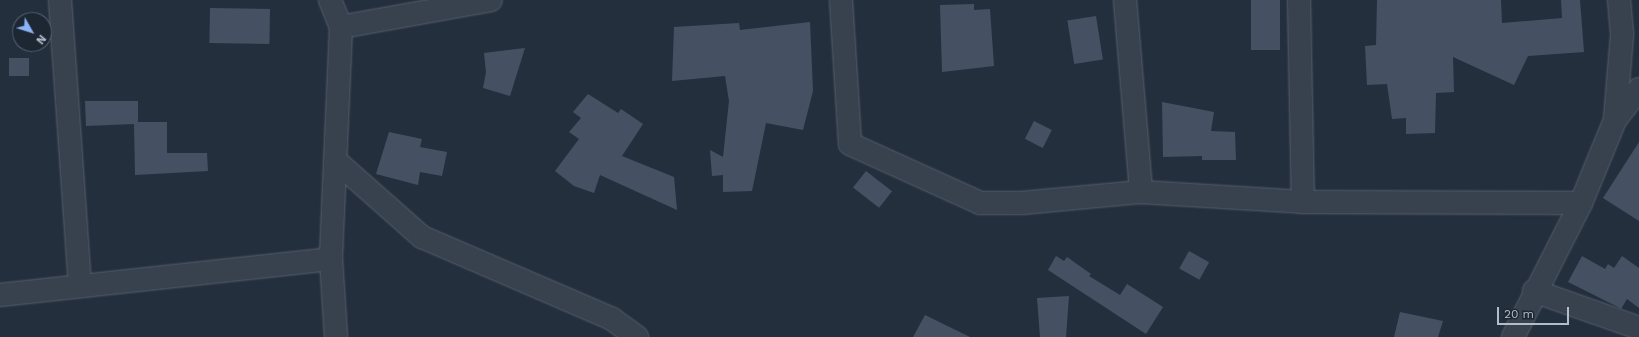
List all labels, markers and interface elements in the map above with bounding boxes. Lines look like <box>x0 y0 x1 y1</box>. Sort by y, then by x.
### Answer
north arrow <box>12 12 52 52</box>
text: N <box>33 32 49 46</box>
scale bar <box>1499 299 1571 325</box>
text: 20 m <box>1504 307 1534 321</box>

